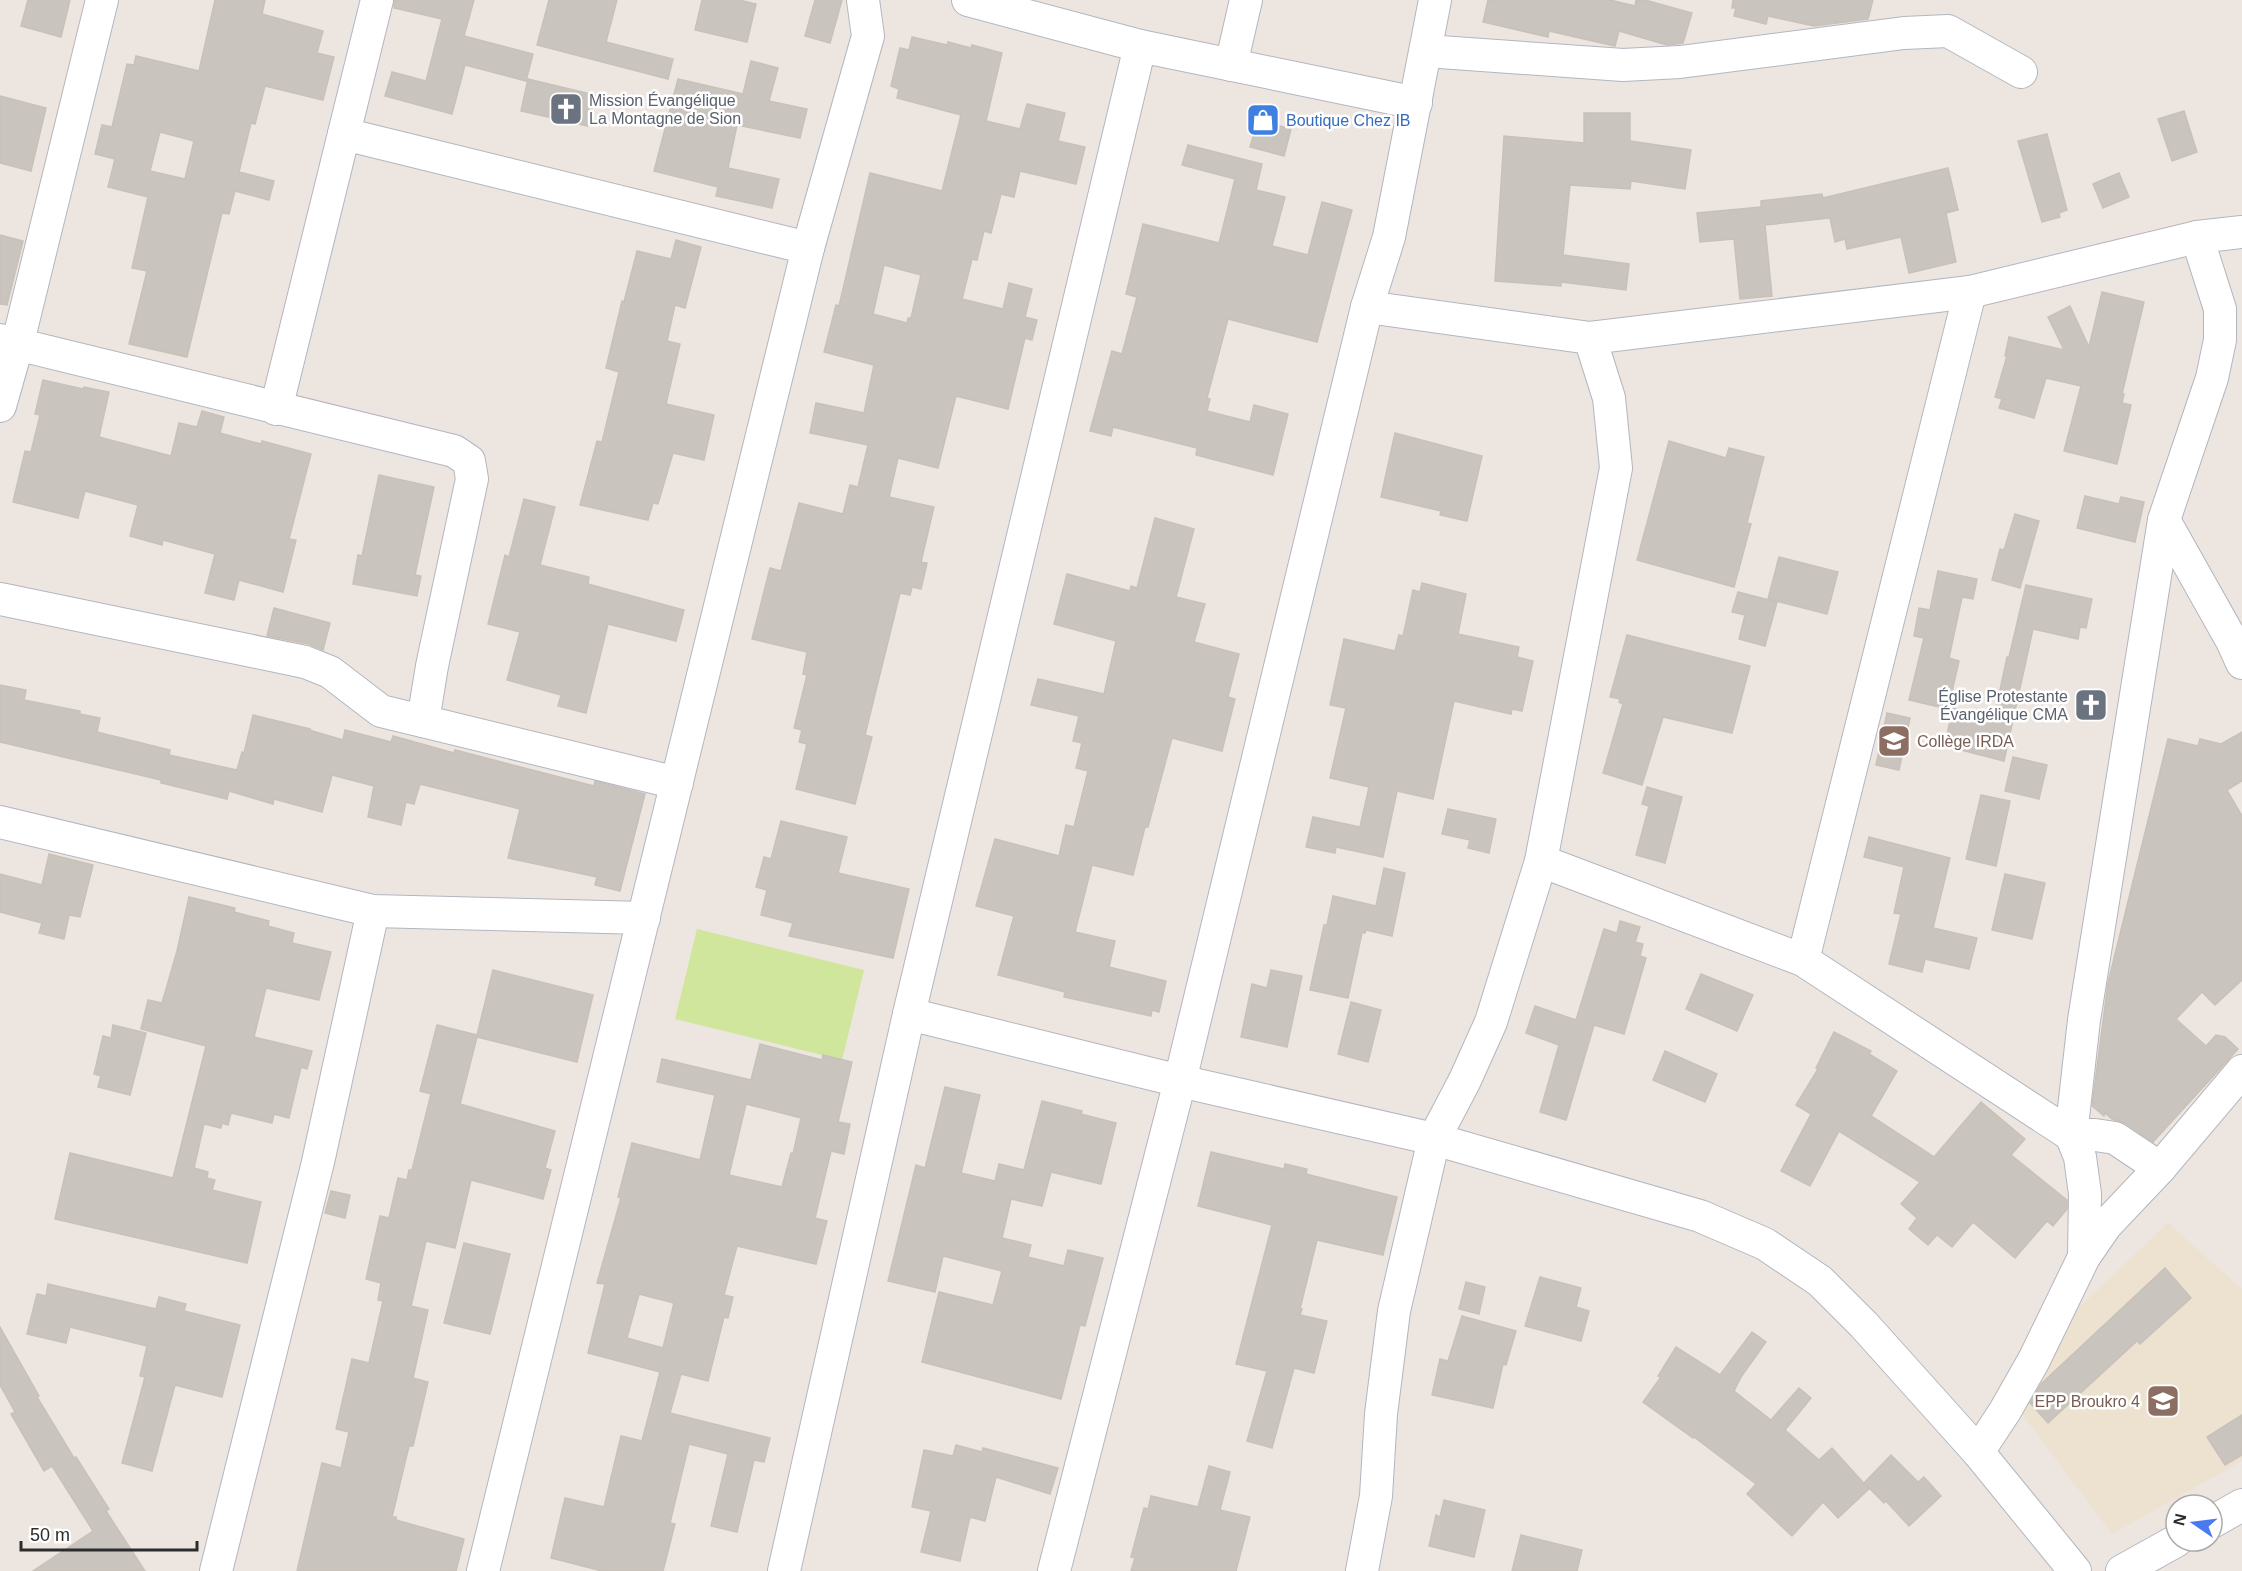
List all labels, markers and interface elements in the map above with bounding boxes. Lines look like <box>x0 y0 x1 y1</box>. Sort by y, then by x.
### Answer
church icon: Mission Évangélique La Montagne de Sion <box>548 91 584 127</box>
place label: Mission Évangélique La Montagne de Sion <box>589 91 741 127</box>
shop icon: Boutique Chez IB <box>1245 102 1281 138</box>
place label: Boutique Chez IB <box>1286 112 1411 129</box>
place label: Église Protestante Évangélique CMA <box>1938 687 2068 723</box>
church icon: Église Protestante Évangélique CMA <box>2073 687 2109 723</box>
school or university icon: Collège IRDA <box>1876 723 1912 759</box>
place label: Collège IRDA <box>1917 733 2014 750</box>
school or university icon: EPP Broukro 4 <box>2145 1383 2181 1419</box>
place label: EPP Broukro 4 <box>2034 1393 2140 1410</box>
north arrow <box>2164 1493 2224 1553</box>
text: N <box>2170 1512 2190 1527</box>
scale bar <box>21 1514 196 1552</box>
text: 50 m <box>30 1525 70 1545</box>

